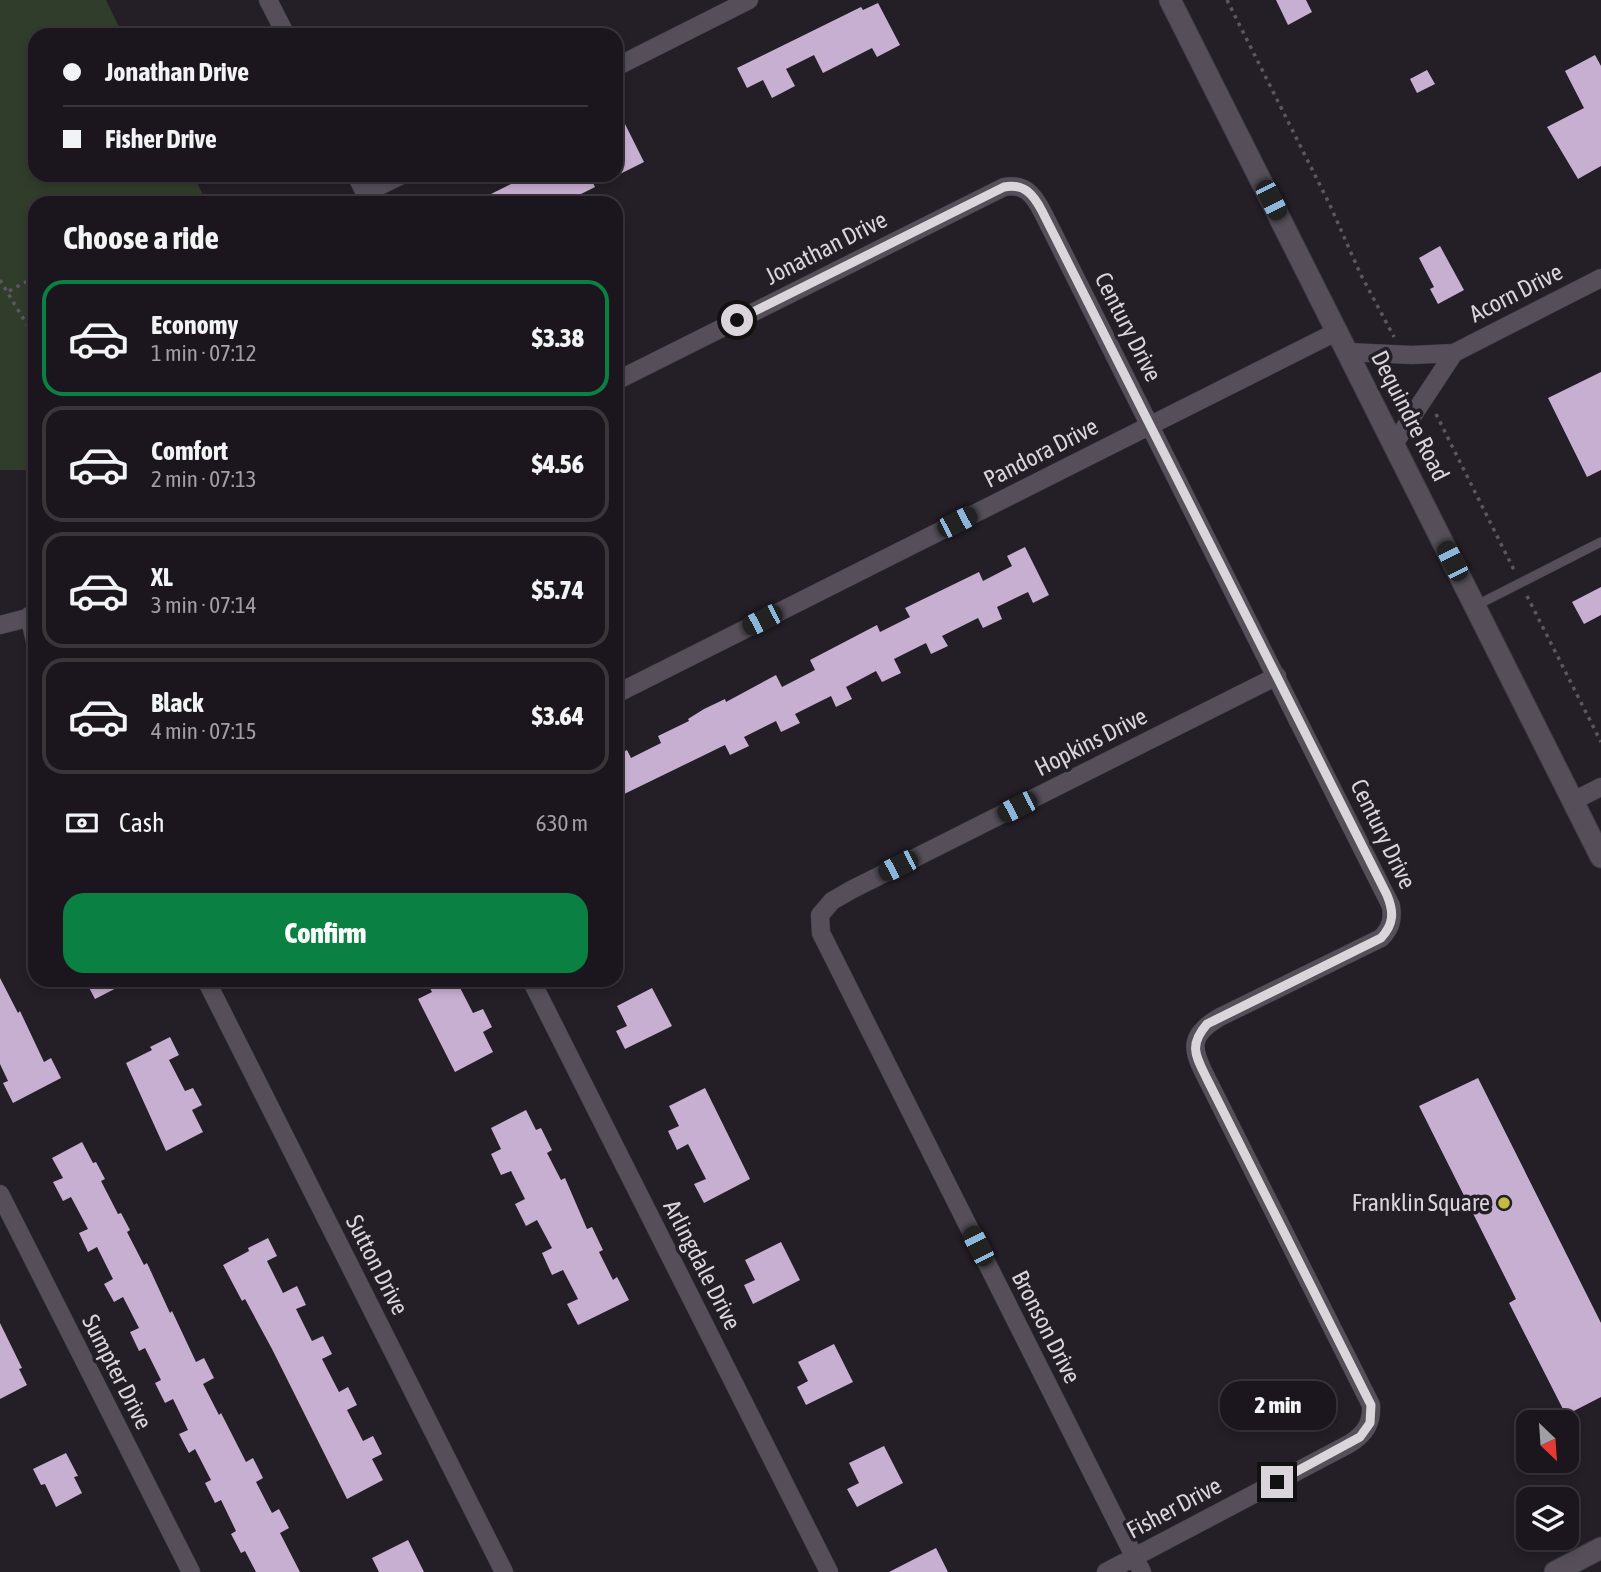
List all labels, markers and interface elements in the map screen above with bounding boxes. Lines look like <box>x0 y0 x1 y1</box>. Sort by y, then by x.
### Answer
text: Jonathan Drive <box>105 57 249 87</box>
text: Fisher Drive <box>105 124 217 154</box>
car <box>1253 177 1290 223</box>
street label: Jonathan Drive <box>760 205 891 290</box>
text: Choose a ride <box>63 219 219 256</box>
street label: Acorn Drive <box>1465 258 1567 327</box>
street label: Century Drive <box>1089 268 1167 386</box>
route start <box>721 304 753 336</box>
icon: car <box>67 307 130 370</box>
text: Economy <box>151 310 238 340</box>
text: $3.38 <box>532 323 584 353</box>
text: 1 min · 07:12 <box>151 340 257 366</box>
street label: Dequindre Road <box>1366 346 1455 486</box>
street label: Pandora Drive <box>979 412 1102 493</box>
icon: car <box>67 433 130 496</box>
text: Comfort <box>151 436 228 466</box>
text: $4.56 <box>532 449 584 479</box>
text: 2 min · 07:13 <box>151 466 257 492</box>
car <box>934 503 981 541</box>
car <box>1434 538 1471 584</box>
icon: car <box>67 559 130 622</box>
text: XL <box>151 562 173 592</box>
text: $5.74 <box>532 575 584 605</box>
text: 3 min · 07:14 <box>151 592 257 618</box>
car <box>739 601 786 639</box>
icon: car <box>67 685 130 748</box>
text: Black <box>151 688 203 718</box>
text: $3.64 <box>532 701 584 731</box>
street label: Hopkins Drive <box>1030 702 1151 781</box>
text: 4 min · 07:15 <box>151 718 257 744</box>
street label: Century Drive <box>1345 775 1422 893</box>
car <box>994 788 1041 826</box>
icon: cash <box>63 804 101 842</box>
text: Cash <box>119 808 165 838</box>
text: 630 m <box>536 810 588 836</box>
car <box>875 847 922 885</box>
button: Confirm <box>63 893 588 973</box>
place label: Franklin Square <box>1352 1189 1490 1216</box>
marker: Franklin Square <box>1496 1195 1512 1211</box>
street label: Arlingdale Drive <box>658 1196 747 1334</box>
street label: Sutton Drive <box>341 1211 414 1319</box>
car <box>960 1223 997 1269</box>
street label: Bronson Drive <box>1007 1266 1086 1388</box>
street label: Sumpter Drive <box>77 1310 158 1434</box>
callout: 2 min <box>1219 1380 1335 1430</box>
text: 2 min <box>1255 1392 1301 1418</box>
north arrow <box>1516 1410 1578 1474</box>
map controls <box>1516 1410 1579 1550</box>
route end <box>1261 1466 1293 1498</box>
street label: Fisher Drive <box>1122 1471 1226 1544</box>
button: layers <box>1516 1487 1579 1550</box>

